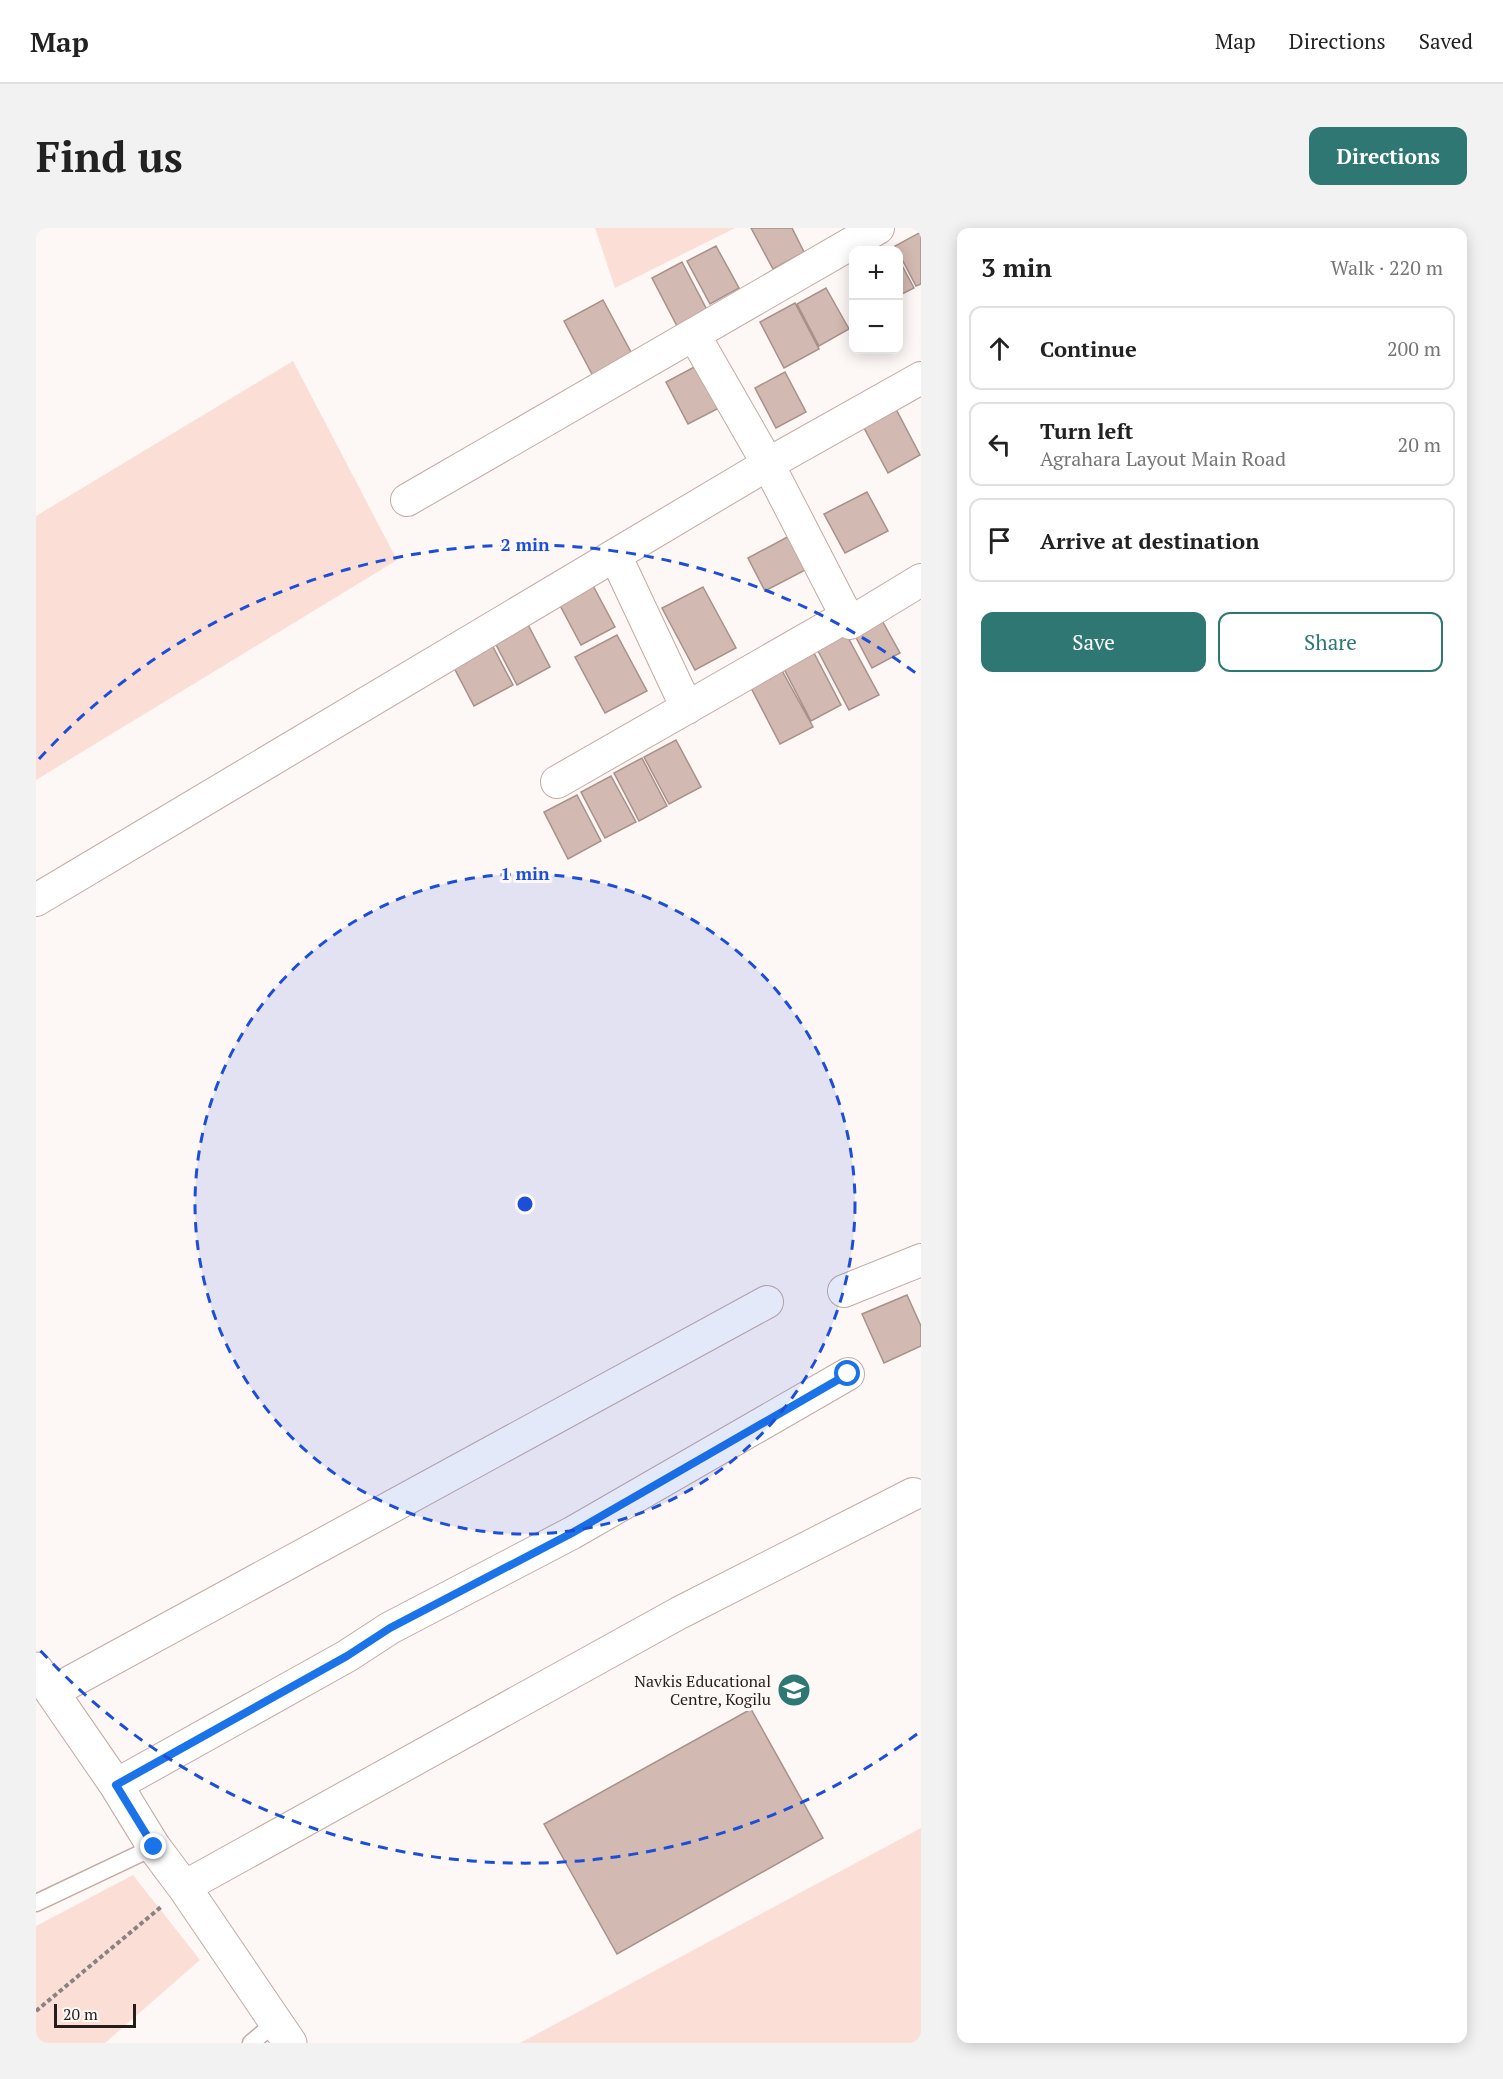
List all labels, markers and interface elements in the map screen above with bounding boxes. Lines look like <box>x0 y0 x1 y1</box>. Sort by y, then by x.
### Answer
text: Map <box>30 23 89 60</box>
text: Map <box>1215 27 1256 55</box>
text: Directions <box>1289 27 1386 55</box>
text: Saved <box>1419 27 1473 55</box>
button: Directions <box>1309 127 1467 185</box>
text: Find us <box>36 128 183 184</box>
map controls <box>849 246 903 354</box>
button: + <box>849 246 903 300</box>
text: 3 min <box>981 250 1052 284</box>
text: Walk · 220 m <box>1331 254 1443 281</box>
button: − <box>849 300 903 354</box>
icon: ahead <box>983 332 1016 365</box>
text: Continue <box>1040 334 1137 363</box>
text: 200 m <box>1387 335 1441 362</box>
text: Turn left <box>1040 416 1133 445</box>
icon: left <box>983 428 1016 461</box>
text: 20 m <box>1398 431 1441 458</box>
text: Agrahara Layout Main Road <box>1040 445 1286 472</box>
icon: arrive <box>983 524 1016 557</box>
text: Arrive at destination <box>1040 526 1259 555</box>
text: 2 min <box>500 532 550 556</box>
button: Save <box>981 612 1206 672</box>
button: Share <box>1218 612 1443 672</box>
text: 1 min <box>500 861 550 885</box>
centre of rings <box>515 1194 535 1214</box>
route start <box>834 1360 860 1386</box>
place label: Navkis Educational Centre, Kogilu <box>634 1670 771 1710</box>
school or university icon: Navkis Educational Centre, Kogilu <box>776 1672 812 1708</box>
route end <box>140 1833 166 1859</box>
scale bar <box>54 2001 136 2028</box>
text: 20 m <box>63 2003 98 2025</box>

